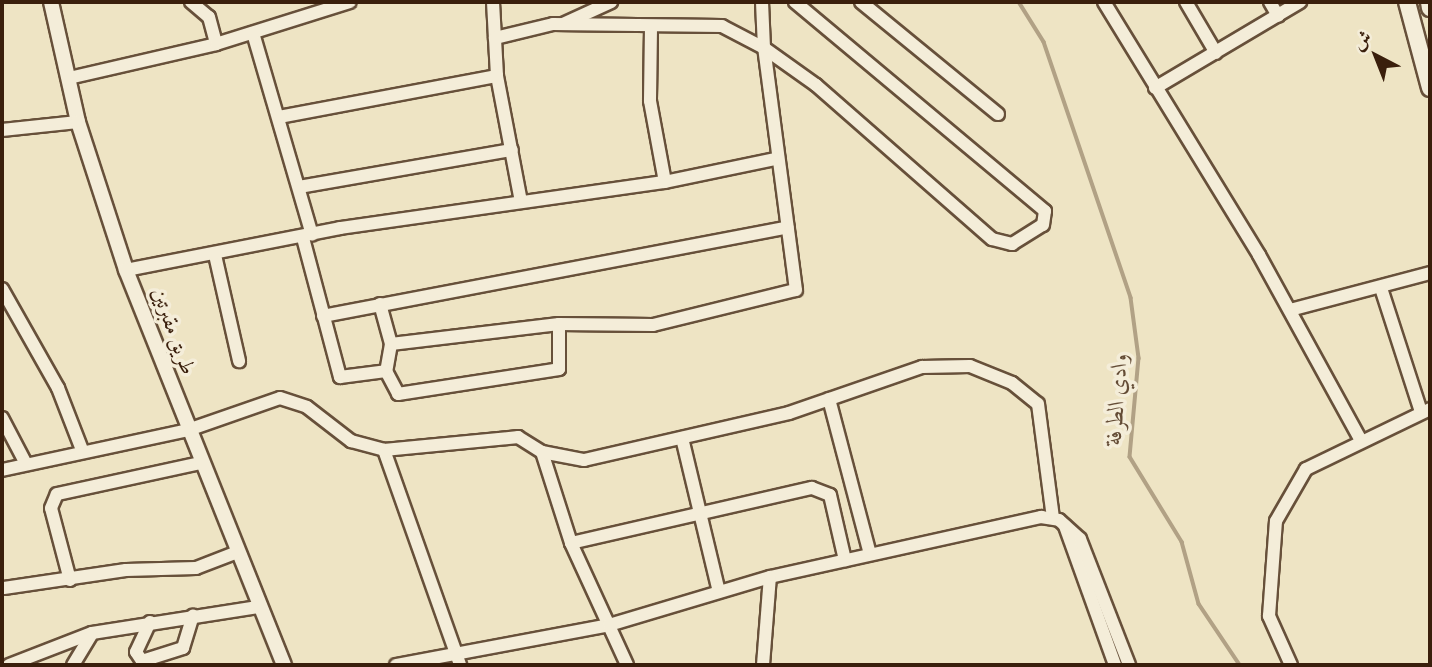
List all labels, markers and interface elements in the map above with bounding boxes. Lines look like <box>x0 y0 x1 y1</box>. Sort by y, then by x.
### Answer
north arrow <box>1341 21 1411 91</box>
text: ش <box>1347 25 1376 55</box>
street label: طريق مقبرتين <box>147 284 201 378</box>
water label: وادي الطرفة <box>1099 352 1133 446</box>

